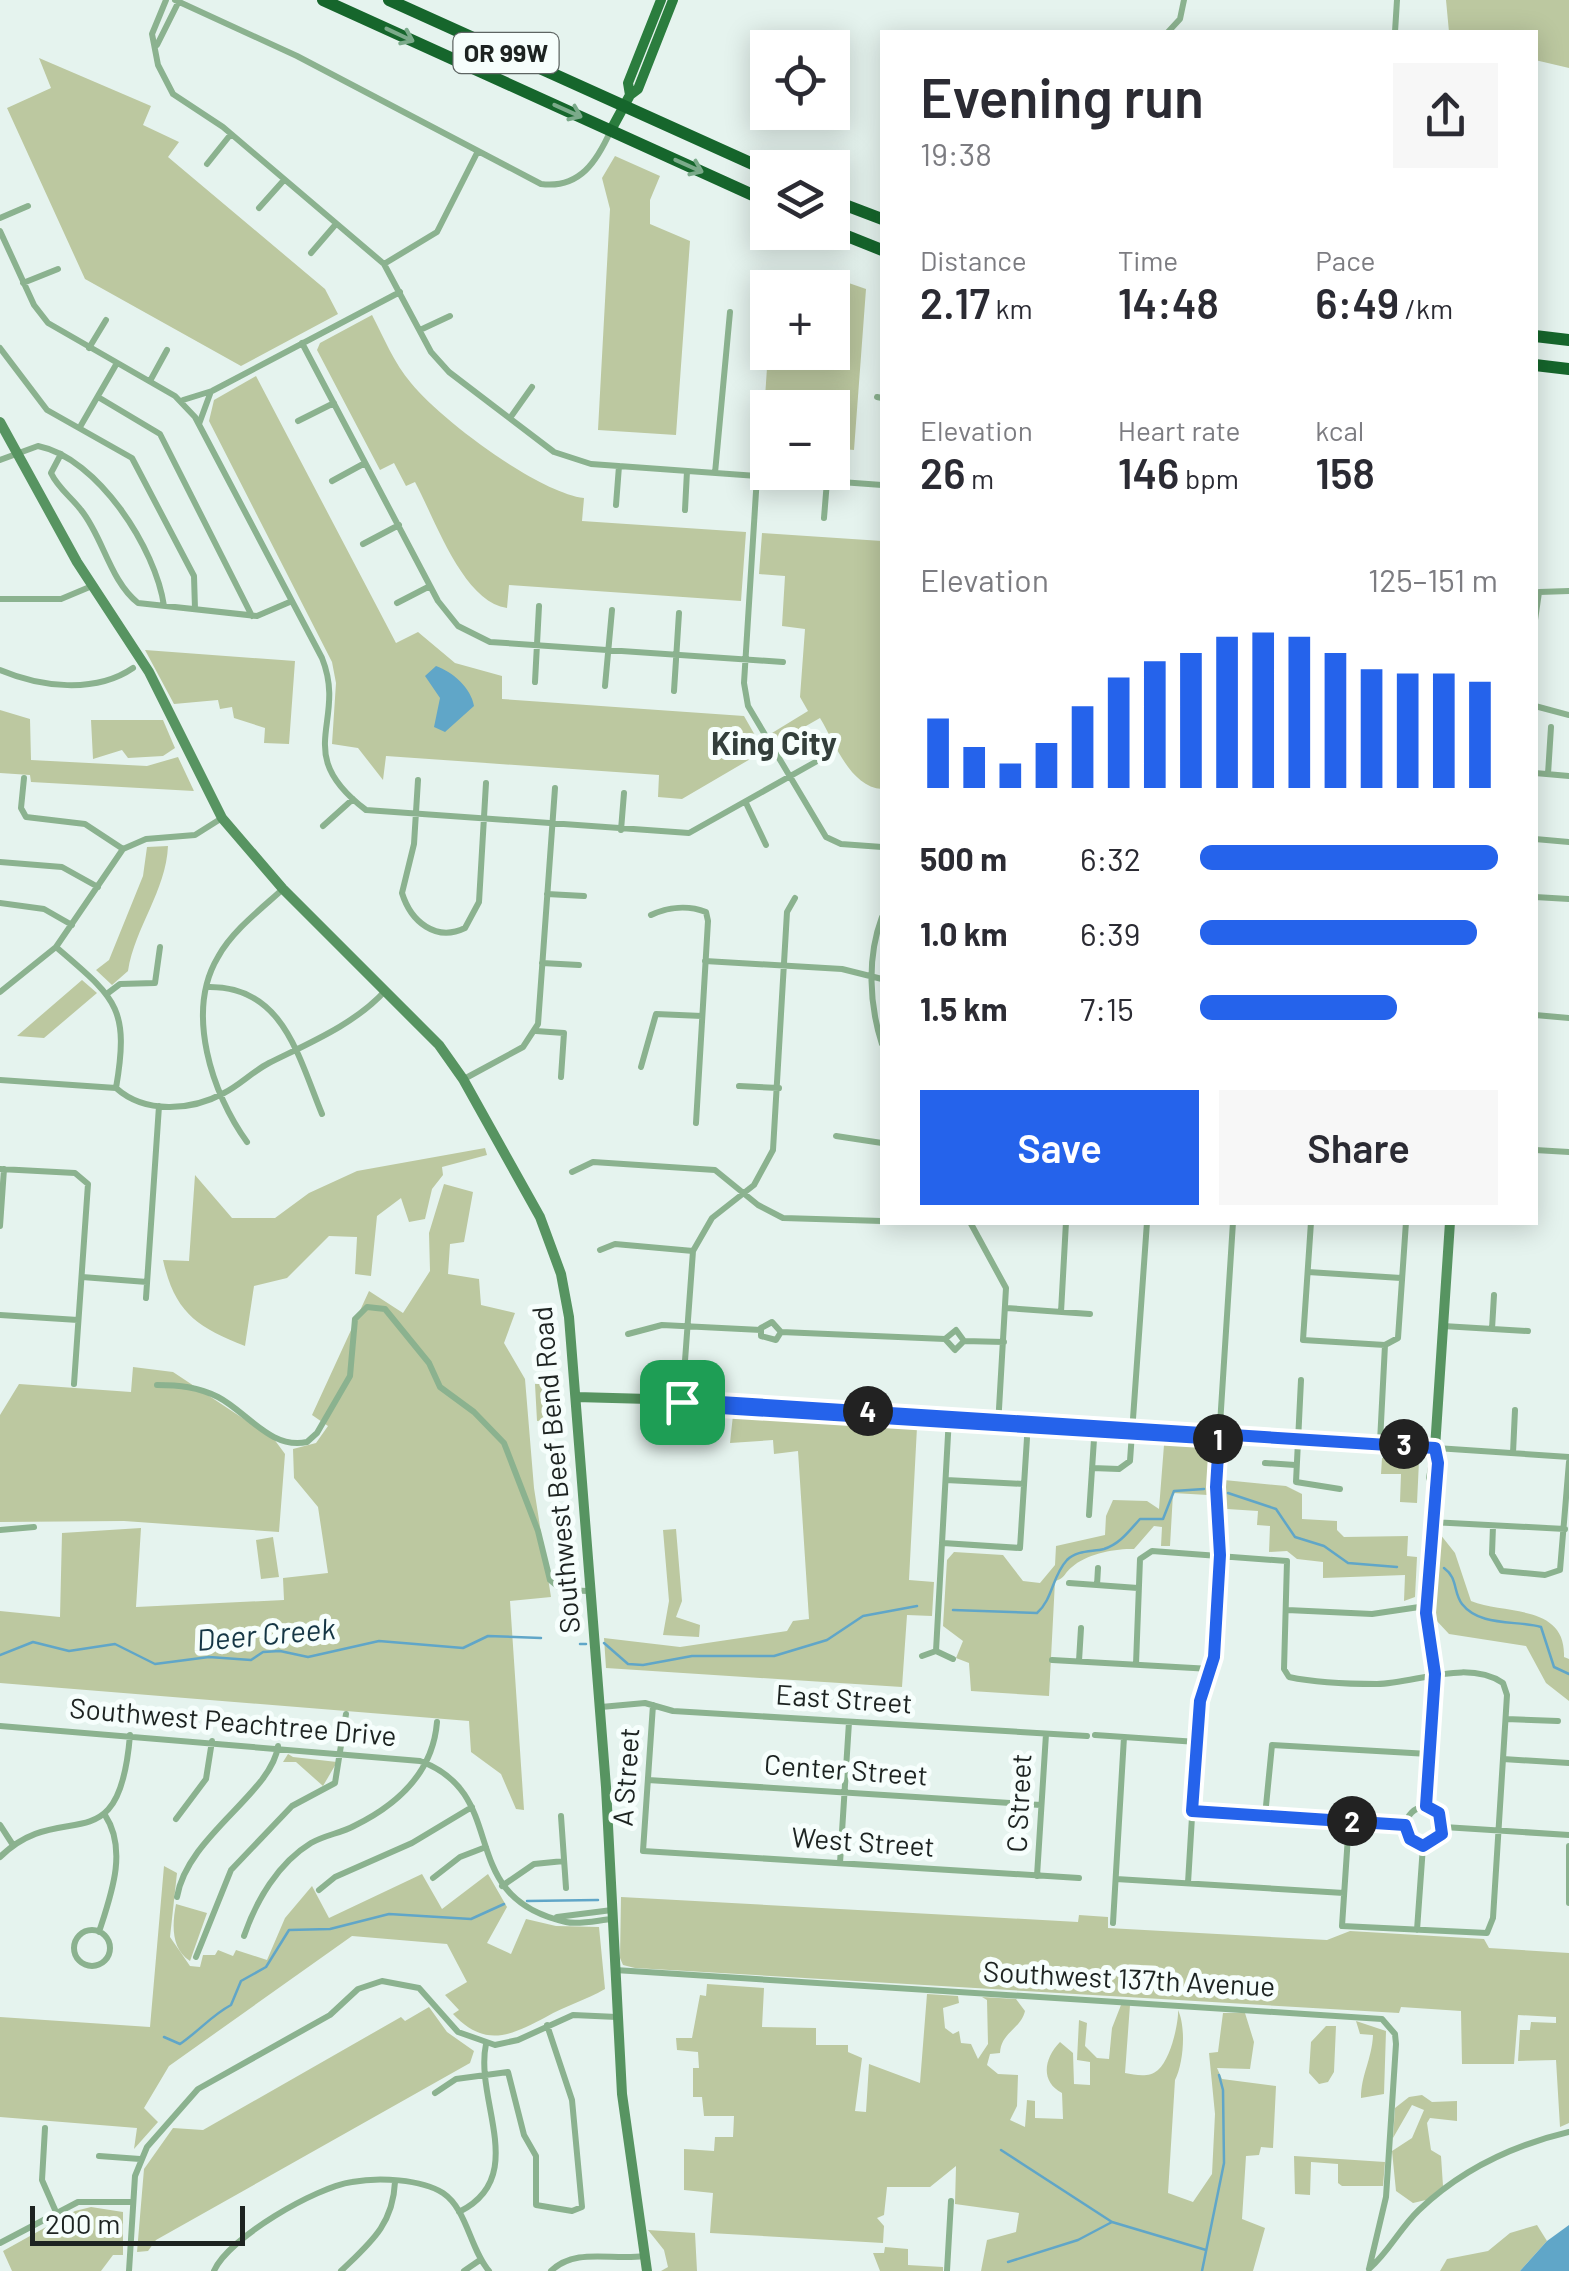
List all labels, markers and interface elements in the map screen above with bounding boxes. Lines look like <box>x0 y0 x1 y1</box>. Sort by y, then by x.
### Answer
one-way arrow <box>384 27 415 45</box>
map controls <box>750 30 850 490</box>
button: locate <box>750 30 850 130</box>
road number: OR 99W <box>454 33 558 73</box>
text: Evening run <box>920 63 1204 129</box>
button: share <box>1393 63 1498 168</box>
one-way arrow <box>552 103 583 121</box>
text: 19:38 <box>920 134 992 172</box>
button: layers <box>750 150 850 250</box>
one-way arrow <box>673 158 703 177</box>
text: Distance <box>920 243 1027 277</box>
text: Time <box>1118 243 1178 277</box>
text: Pace <box>1315 243 1376 277</box>
button: + <box>750 270 850 370</box>
text: 2.17 <box>920 277 990 327</box>
text: 14:48 <box>1118 277 1219 327</box>
text: 6:49 <box>1315 277 1399 327</box>
text: km <box>990 291 1033 325</box>
text: /km <box>1399 291 1453 325</box>
button: − <box>750 390 850 490</box>
text: Elevation <box>920 413 1033 447</box>
text: Heart rate <box>1118 413 1240 447</box>
text: kcal <box>1315 413 1364 447</box>
text: 26 <box>920 447 965 497</box>
text: 146 <box>1118 447 1179 497</box>
text: 158 <box>1315 447 1375 497</box>
text: m <box>965 461 994 495</box>
text: bpm <box>1179 461 1239 495</box>
text: Elevation <box>920 560 1049 598</box>
text: 125–151 m <box>1368 560 1498 598</box>
district label: King City <box>711 723 837 761</box>
text: 500 m <box>920 839 1007 877</box>
text: 6:32 <box>1080 839 1141 877</box>
text: 1.0 km <box>920 914 1008 952</box>
text: 6:39 <box>1080 914 1140 952</box>
text: 1.5 km <box>920 989 1007 1027</box>
text: 7:15 <box>1080 989 1134 1027</box>
button: Save <box>920 1090 1199 1205</box>
button: Share <box>1219 1090 1498 1205</box>
street label: Southwest Beef Bend Road <box>524 1305 586 1635</box>
pin <box>640 1360 725 1445</box>
icon: arrive <box>655 1375 710 1430</box>
pin: 4 <box>843 1386 893 1436</box>
text: 4 <box>860 1394 876 1428</box>
pin: 1 <box>1193 1414 1243 1464</box>
pin: 3 <box>1379 1419 1429 1469</box>
text: 1 <box>1213 1422 1223 1456</box>
text: 3 <box>1396 1427 1412 1461</box>
water label: Deer Creek <box>195 1609 337 1657</box>
street label: East Street <box>775 1676 914 1720</box>
street label: Southwest Peachtree Drive <box>68 1690 398 1752</box>
street label: A Street <box>605 1726 645 1828</box>
street label: Center Street <box>763 1746 929 1792</box>
street label: C Street <box>998 1753 1038 1853</box>
pin: 2 <box>1327 1796 1377 1846</box>
text: 2 <box>1344 1804 1360 1838</box>
street label: West Street <box>790 1819 936 1863</box>
street label: Southwest 137th Avenue <box>982 1953 1276 2003</box>
scale bar <box>30 2201 245 2246</box>
text: 200 m <box>45 2206 120 2240</box>

